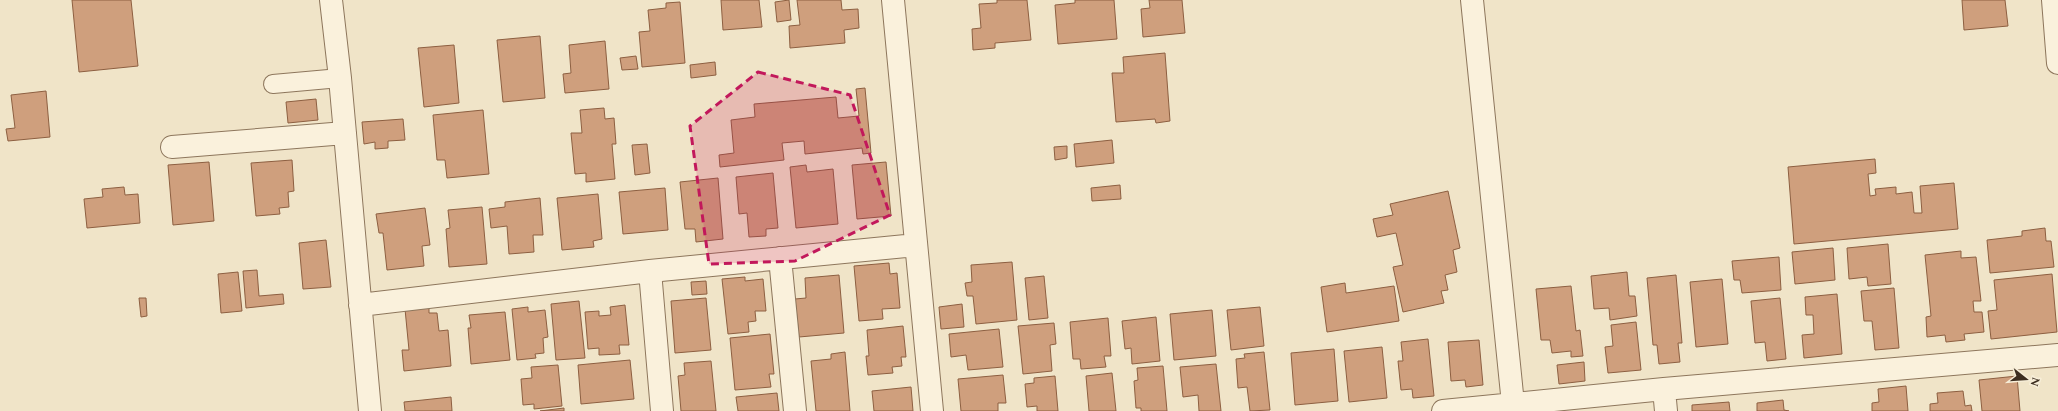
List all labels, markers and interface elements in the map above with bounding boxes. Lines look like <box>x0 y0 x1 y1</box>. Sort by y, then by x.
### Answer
north arrow <box>2006 359 2046 399</box>
text: N <box>2026 375 2045 389</box>

